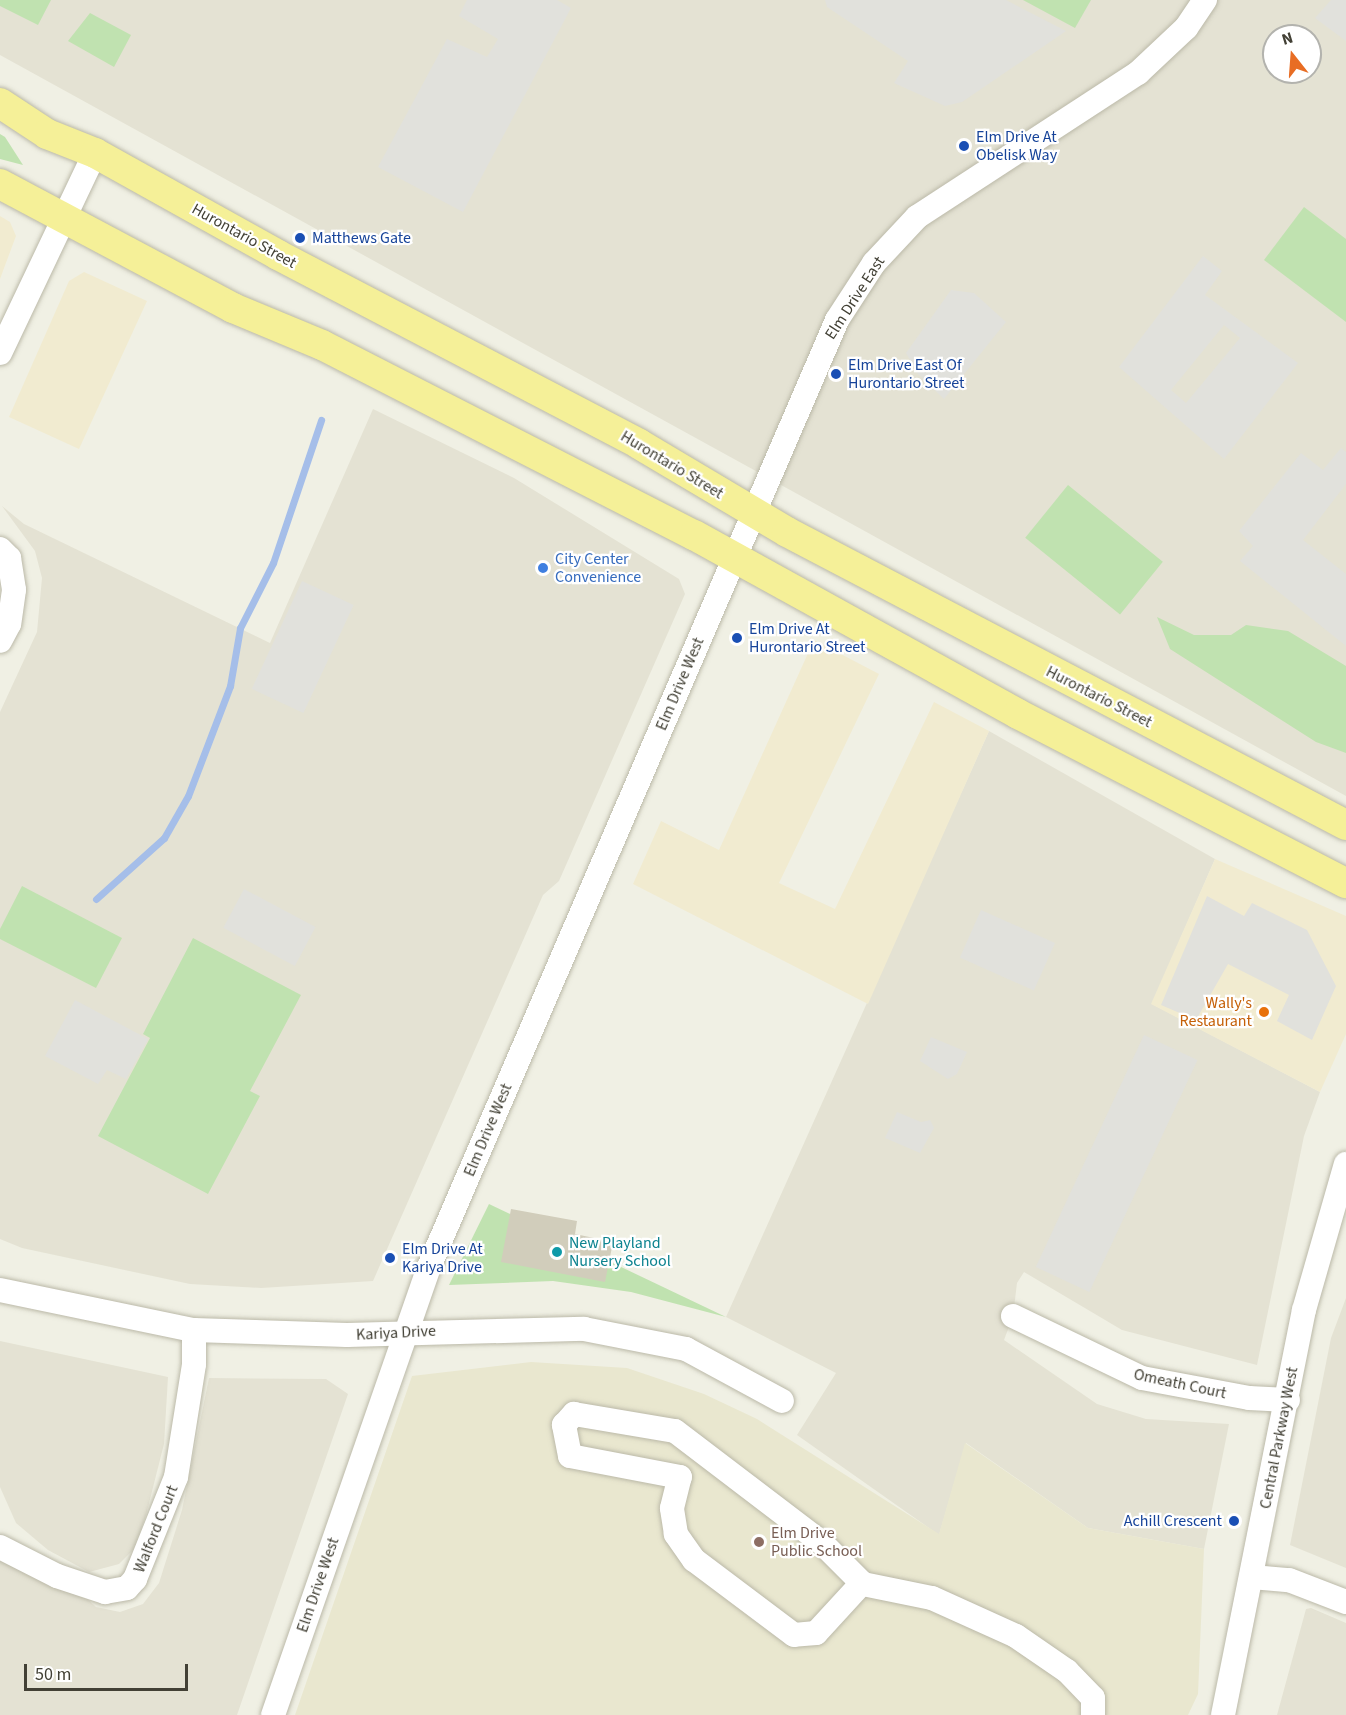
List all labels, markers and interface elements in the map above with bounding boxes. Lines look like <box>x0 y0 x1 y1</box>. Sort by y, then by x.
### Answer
north arrow <box>1262 24 1322 84</box>
text: N <box>1279 27 1296 51</box>
place label: Elm Drive At Obelisk Way <box>976 127 1057 165</box>
marker: Elm Drive At Obelisk Way <box>957 139 971 153</box>
street label: Hurontario Street <box>188 199 300 273</box>
place label: Matthews Gate <box>312 228 411 248</box>
marker: Matthews Gate <box>293 231 307 245</box>
street label: Elm Drive East <box>821 253 889 343</box>
place label: Elm Drive East Of Hurontario Street <box>848 355 965 393</box>
marker: Elm Drive East Of Hurontario Street <box>829 367 843 381</box>
street label: Hurontario Street <box>617 427 727 503</box>
place label: City Center Convenience <box>555 549 641 587</box>
marker: City Center Convenience <box>536 561 550 575</box>
place label: Elm Drive At Hurontario Street <box>749 619 866 657</box>
marker: Elm Drive At Hurontario Street <box>730 631 744 645</box>
street label: Elm Drive West <box>652 635 708 733</box>
street label: Hurontario Street <box>1043 662 1155 732</box>
place label: Wally's Restaurant <box>1180 993 1252 1031</box>
marker: Wally's Restaurant <box>1257 1005 1271 1019</box>
street label: Elm Drive West <box>460 1081 516 1179</box>
place label: New Playland Nursery School <box>569 1233 671 1271</box>
place label: Elm Drive At Kariya Drive <box>402 1239 483 1277</box>
marker: New Playland Nursery School <box>550 1245 564 1259</box>
marker: Elm Drive At Kariya Drive <box>383 1251 397 1265</box>
street label: Kariya Drive <box>356 1321 436 1345</box>
street label: Omeath Court <box>1132 1365 1228 1403</box>
street label: Central Parkway West <box>1256 1365 1302 1511</box>
street label: Walford Court <box>130 1482 182 1576</box>
place label: Achill Crescent <box>1124 1511 1222 1531</box>
marker: Achill Crescent <box>1227 1514 1241 1528</box>
place label: Elm Drive Public School <box>771 1523 862 1561</box>
street label: Elm Drive West <box>293 1535 343 1635</box>
marker: Elm Drive Public School <box>752 1535 766 1549</box>
scale bar <box>27 1652 190 1690</box>
text: 50 m <box>35 1662 71 1687</box>

